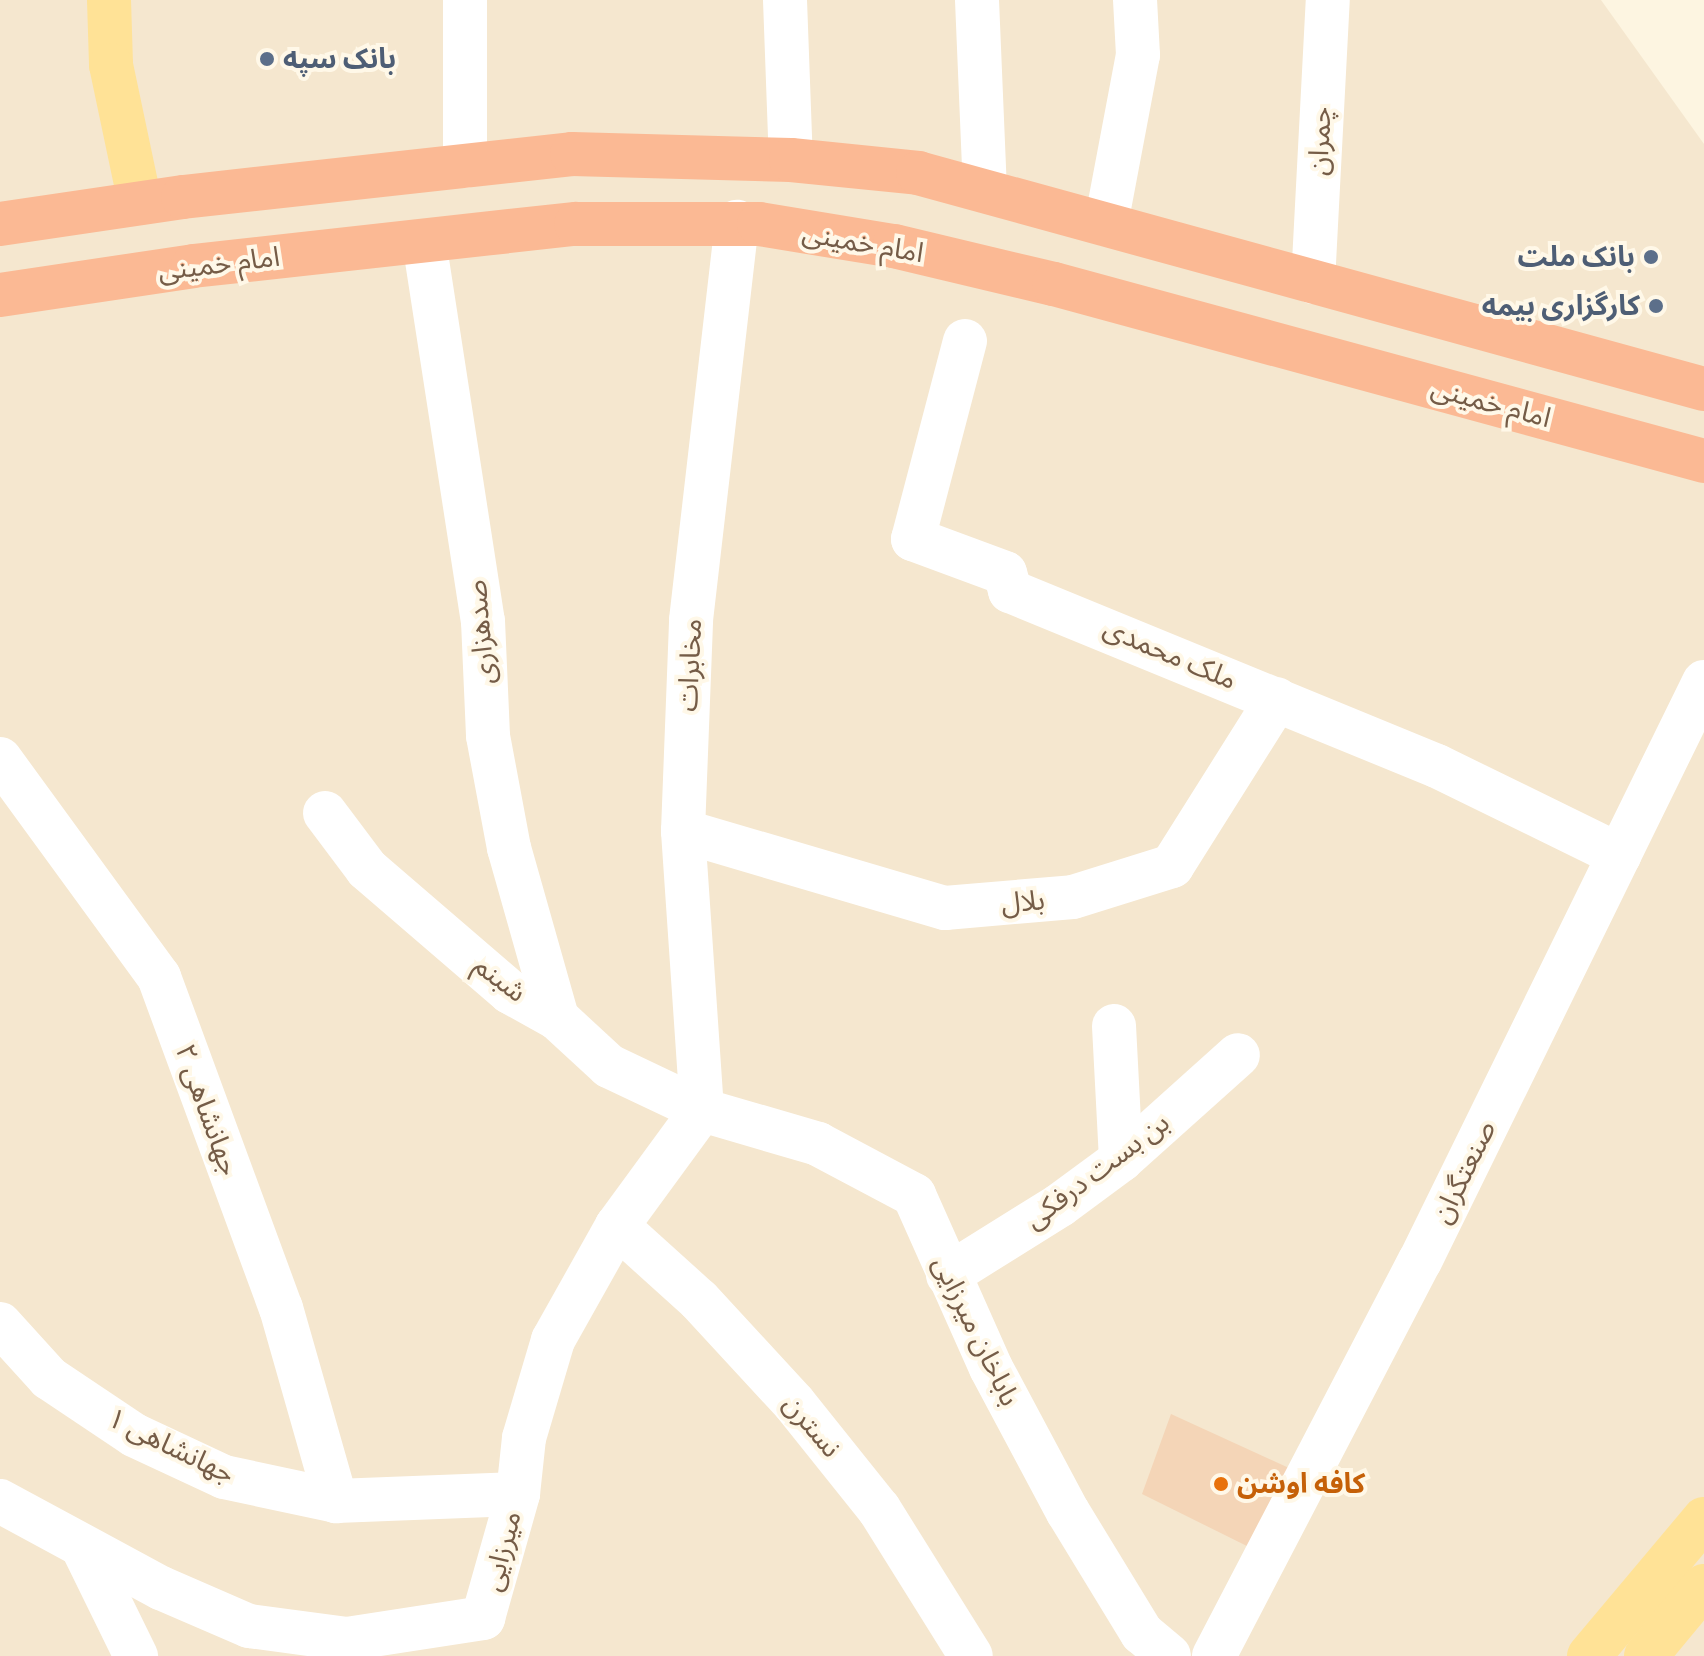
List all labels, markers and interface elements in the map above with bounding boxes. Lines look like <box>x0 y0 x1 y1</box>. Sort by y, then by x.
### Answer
place label: بانک سپه <box>283 42 396 76</box>
marker: بانک سپه <box>258 50 276 68</box>
street label: چمران <box>1301 106 1339 176</box>
street label: امام خمینی <box>800 216 926 270</box>
street label: امام خمینی <box>156 240 282 288</box>
place label: بانک ملت <box>1518 240 1635 274</box>
marker: بانک ملت <box>1642 248 1660 266</box>
place label: کارگزاری بیمه <box>1482 289 1640 323</box>
marker: کارگزاری بیمه <box>1647 297 1665 315</box>
street label: امام خمینی <box>1427 371 1555 435</box>
street label: صدهزاری <box>460 578 502 686</box>
street label: ملک محمدی <box>1098 611 1242 697</box>
street label: مخابرات <box>671 618 709 712</box>
street label: بلال <box>1000 883 1046 921</box>
street label: شبنم <box>467 948 533 1010</box>
street label: جهانشاهی ۲ <box>168 1040 246 1180</box>
street label: بن بست درفکی <box>1018 1106 1176 1236</box>
street label: صنعتگران <box>1425 1115 1503 1229</box>
street label: باباخان میرزایی <box>925 1250 1027 1412</box>
street label: نسترن <box>776 1388 848 1464</box>
street label: جهانشاهی ۱ <box>102 1401 240 1491</box>
place label: کافه اوشن <box>1237 1467 1365 1501</box>
marker: کافه اوشن <box>1212 1475 1230 1493</box>
street label: میرزایی <box>475 1507 529 1595</box>

